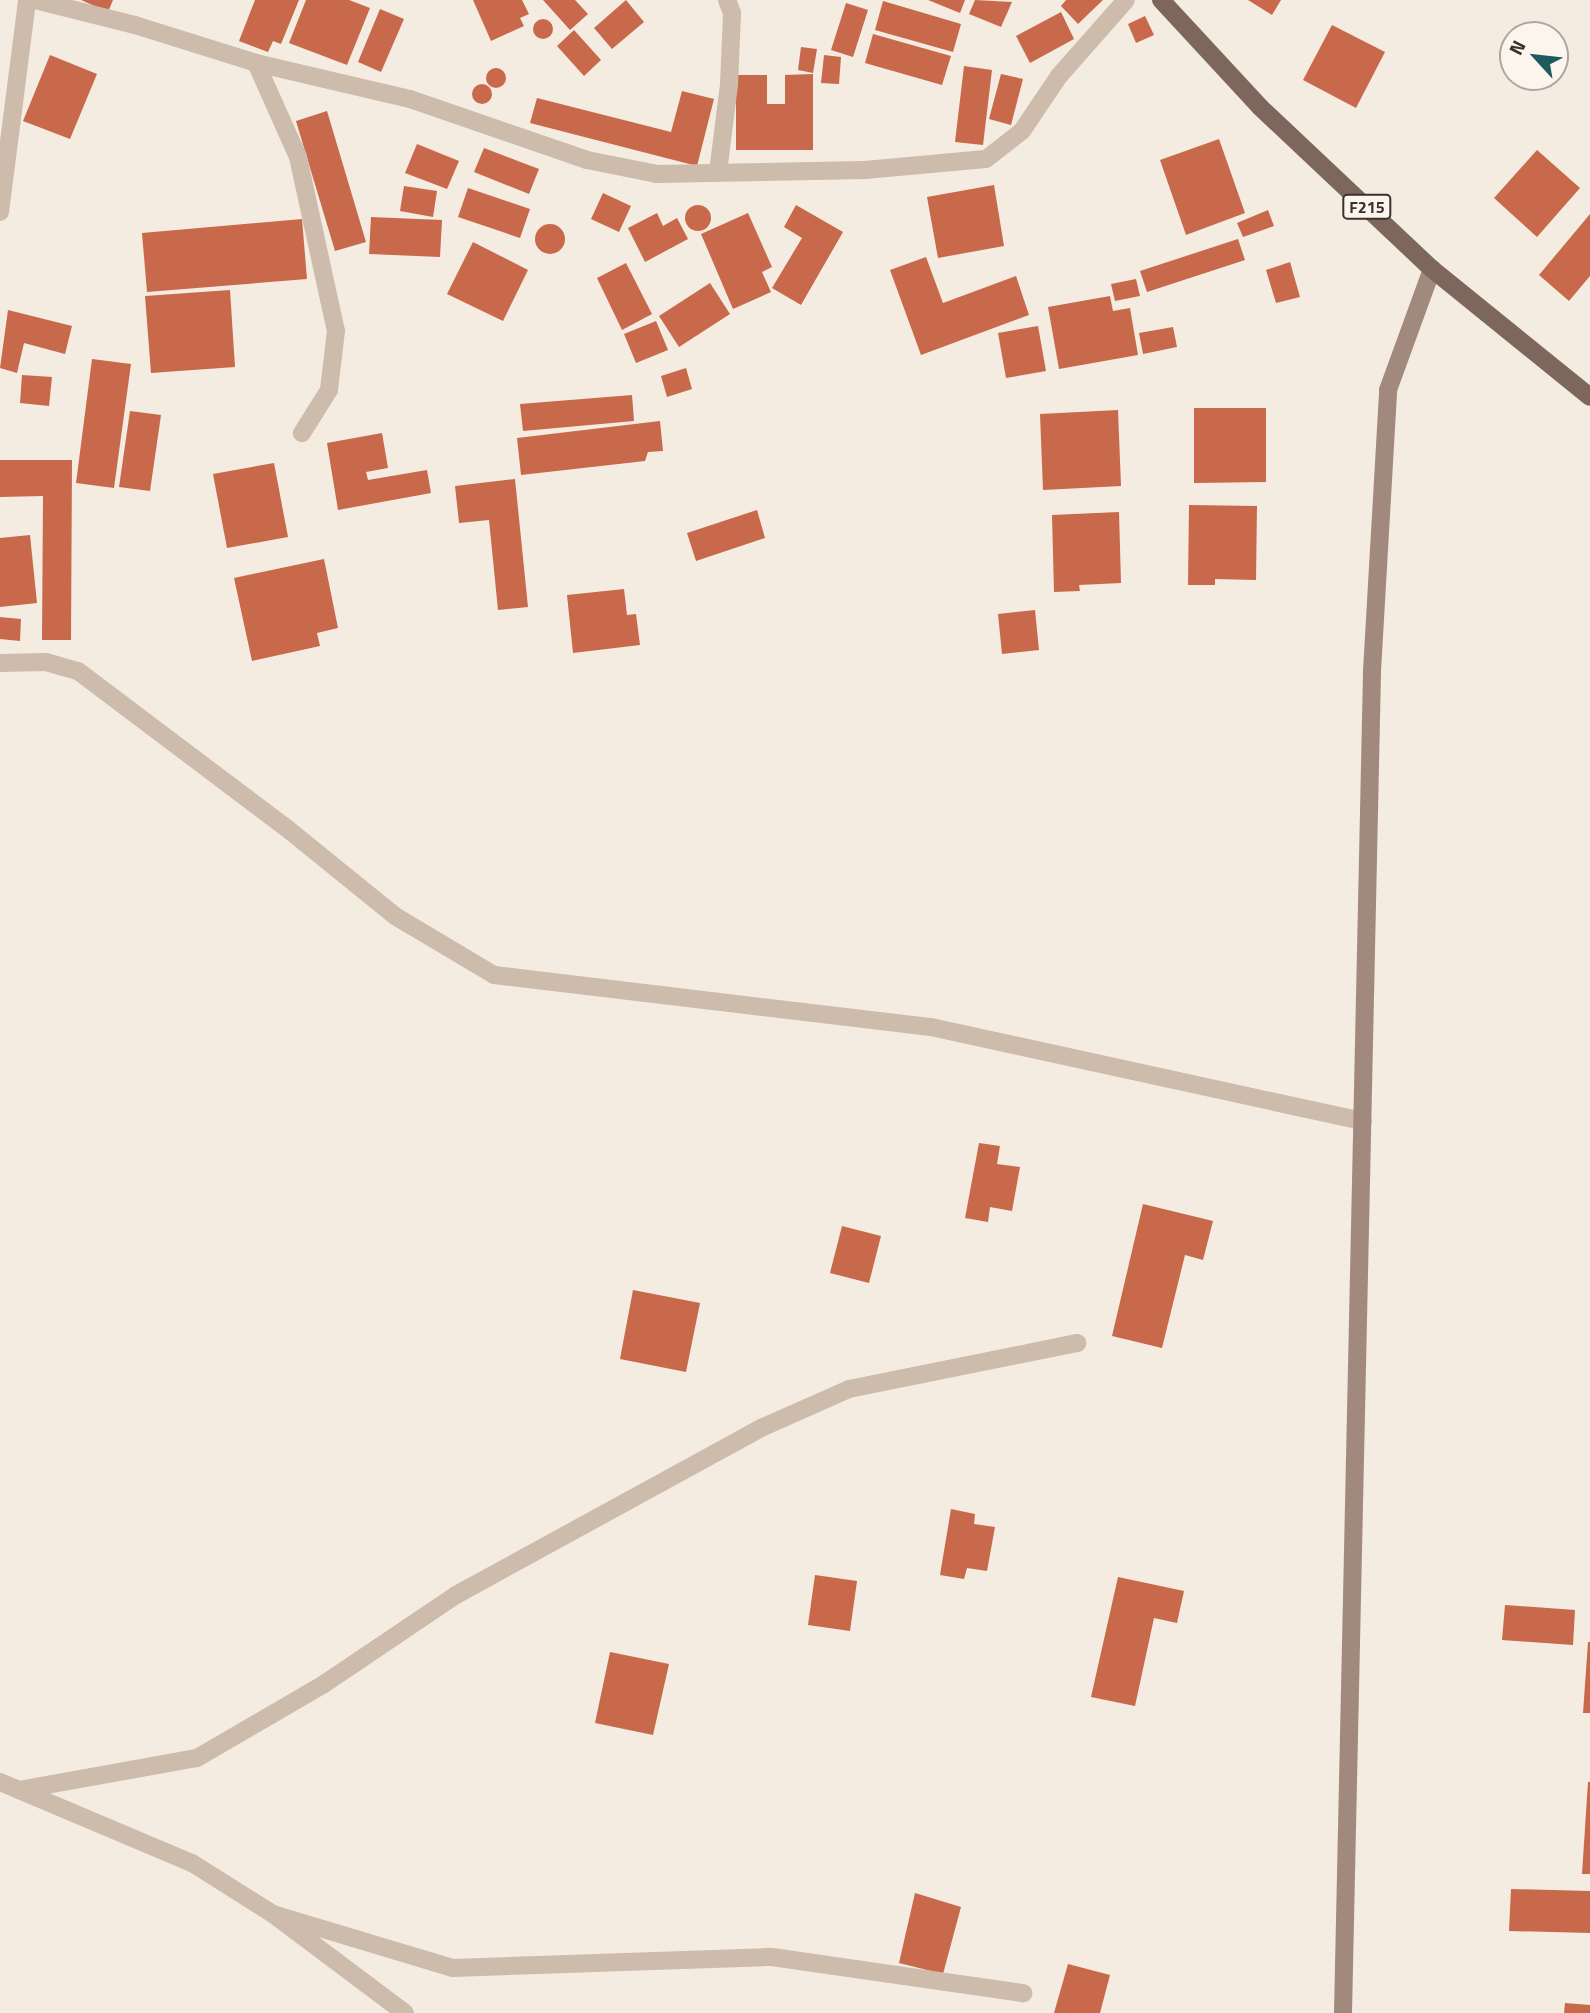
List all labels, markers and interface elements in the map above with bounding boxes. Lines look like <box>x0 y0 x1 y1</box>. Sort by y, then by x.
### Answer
north arrow <box>1499 21 1569 91</box>
text: N <box>1501 35 1533 60</box>
road number: F215 <box>1341 195 1393 220</box>

